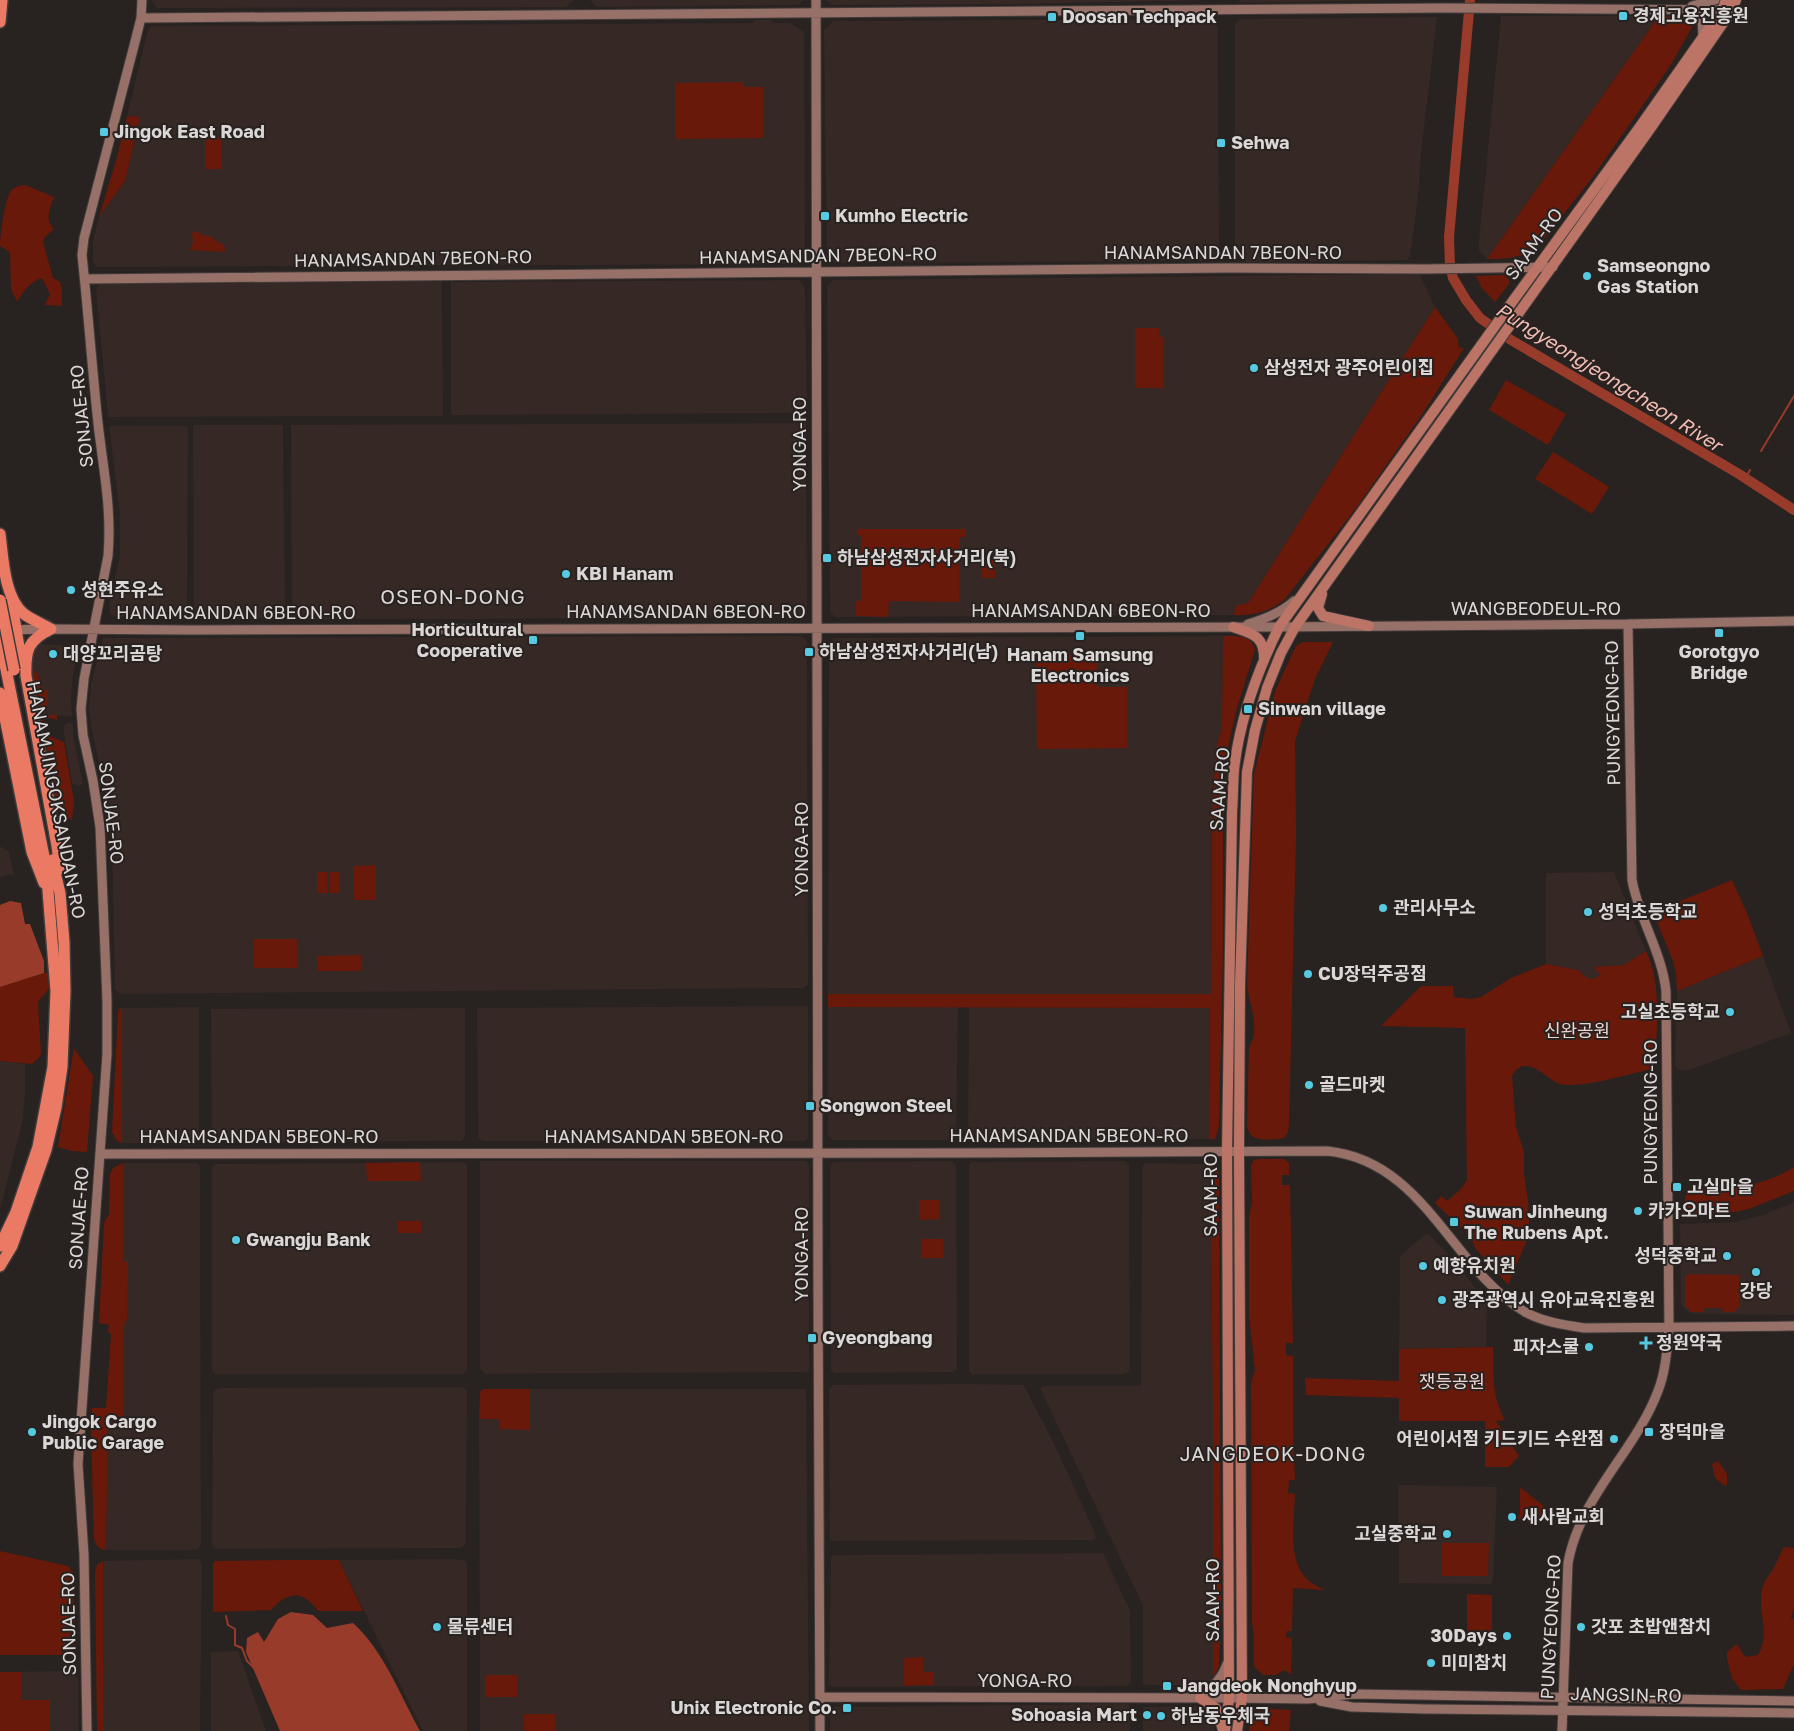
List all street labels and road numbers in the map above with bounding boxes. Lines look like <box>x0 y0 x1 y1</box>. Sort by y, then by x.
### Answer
street label: SAAM-RO <box>1500 203 1567 284</box>
street label: HANAMSANDAN 7BEON-RO <box>1104 241 1342 263</box>
street label: HANAMSANDAN 7BEON-RO <box>699 242 937 268</box>
street label: HANAMSANDAN 7BEON-RO <box>294 245 532 271</box>
street label: SONJAE-RO <box>65 364 97 469</box>
street label: YONGA-RO <box>788 397 810 491</box>
street label: WANGBEODEUL-RO <box>1451 597 1621 619</box>
street label: HANAMSANDAN 6BEON-RO <box>971 599 1211 621</box>
street label: HANAMSANDAN 6BEON-RO <box>566 600 806 622</box>
street label: HANAMSANDAN 6BEON-RO <box>116 601 356 623</box>
street label: PUNGYEONG-RO <box>1600 640 1624 786</box>
street label: HANAMJINGOKSANDAN-RO <box>23 679 91 921</box>
street label: SAAM-RO <box>1204 746 1234 832</box>
street label: SONJAE-RO <box>95 760 129 866</box>
street label: YONGA-RO <box>790 802 812 896</box>
street label: PUNGYEONG-RO <box>1639 1039 1661 1185</box>
street label: HANAMSANDAN 5BEON-RO <box>949 1124 1189 1146</box>
street label: HANAMSANDAN 5BEON-RO <box>139 1125 379 1147</box>
street label: HANAMSANDAN 5BEON-RO <box>544 1125 784 1147</box>
street label: SAAM-RO <box>1199 1153 1221 1237</box>
street label: SONJAE-RO <box>63 1166 93 1270</box>
street label: YONGA-RO <box>790 1207 812 1301</box>
street label: PUNGYEONG-RO <box>1535 1554 1565 1700</box>
street label: SAAM-RO <box>1201 1558 1223 1642</box>
street label: SONJAE-RO <box>56 1572 80 1676</box>
street label: YONGA-RO <box>978 1669 1072 1691</box>
street label: JANGSIN-RO <box>1570 1682 1682 1706</box>

